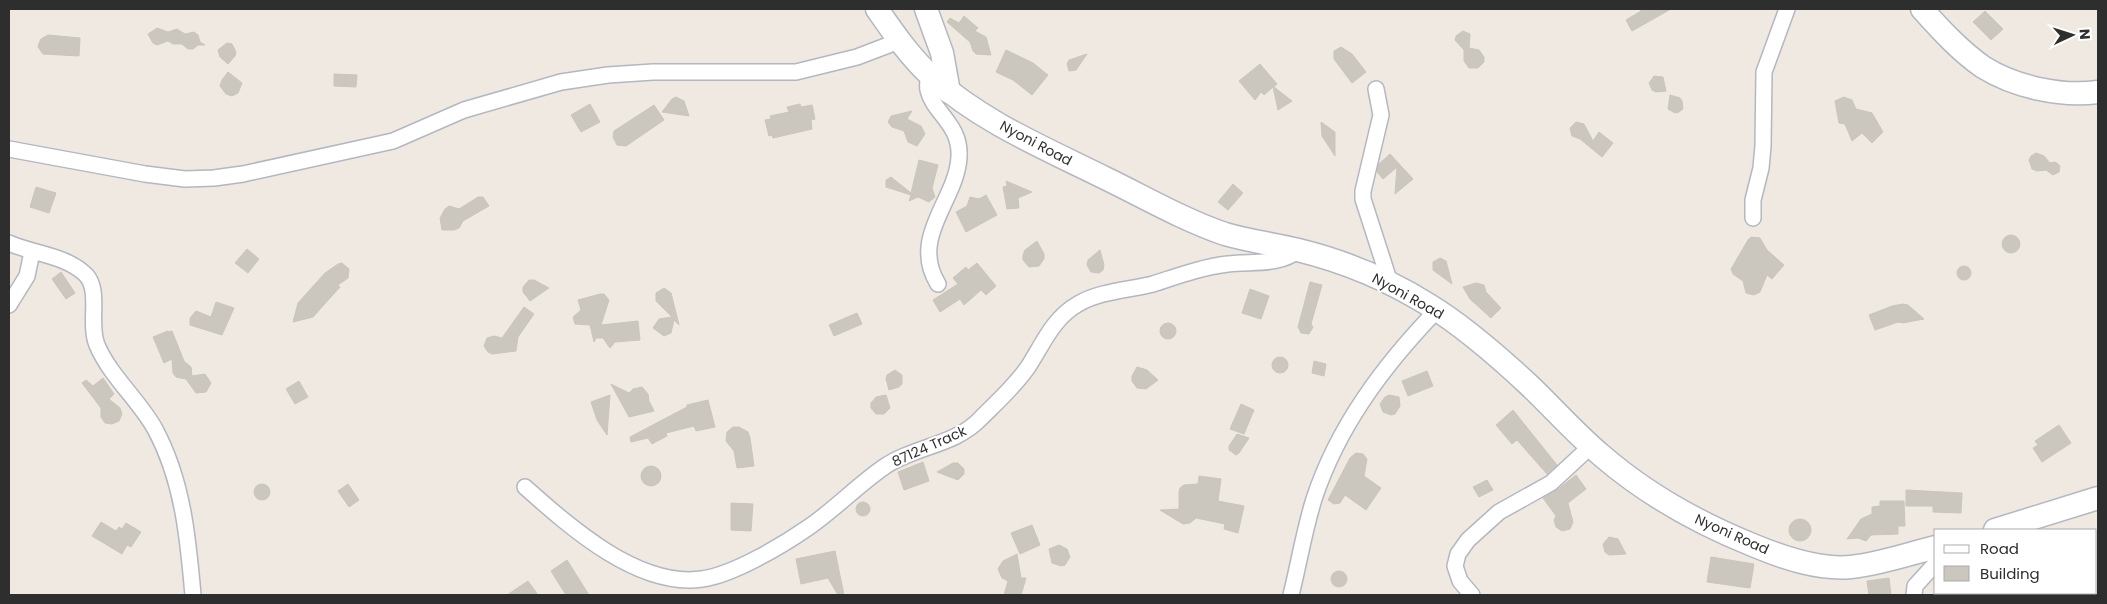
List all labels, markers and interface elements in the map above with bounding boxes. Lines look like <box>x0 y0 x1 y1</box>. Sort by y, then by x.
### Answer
north arrow <box>2047 10 2097 60</box>
text: N <box>2075 28 2095 40</box>
street label: Nyoni Road <box>996 116 1076 170</box>
street label: Nyoni Road <box>1369 268 1447 324</box>
street label: 87124 Track <box>889 420 970 471</box>
street label: Nyoni Road <box>1692 509 1772 559</box>
legend <box>1934 529 2097 594</box>
text: Road <box>1980 538 2019 559</box>
text: Building <box>1980 563 2040 584</box>

